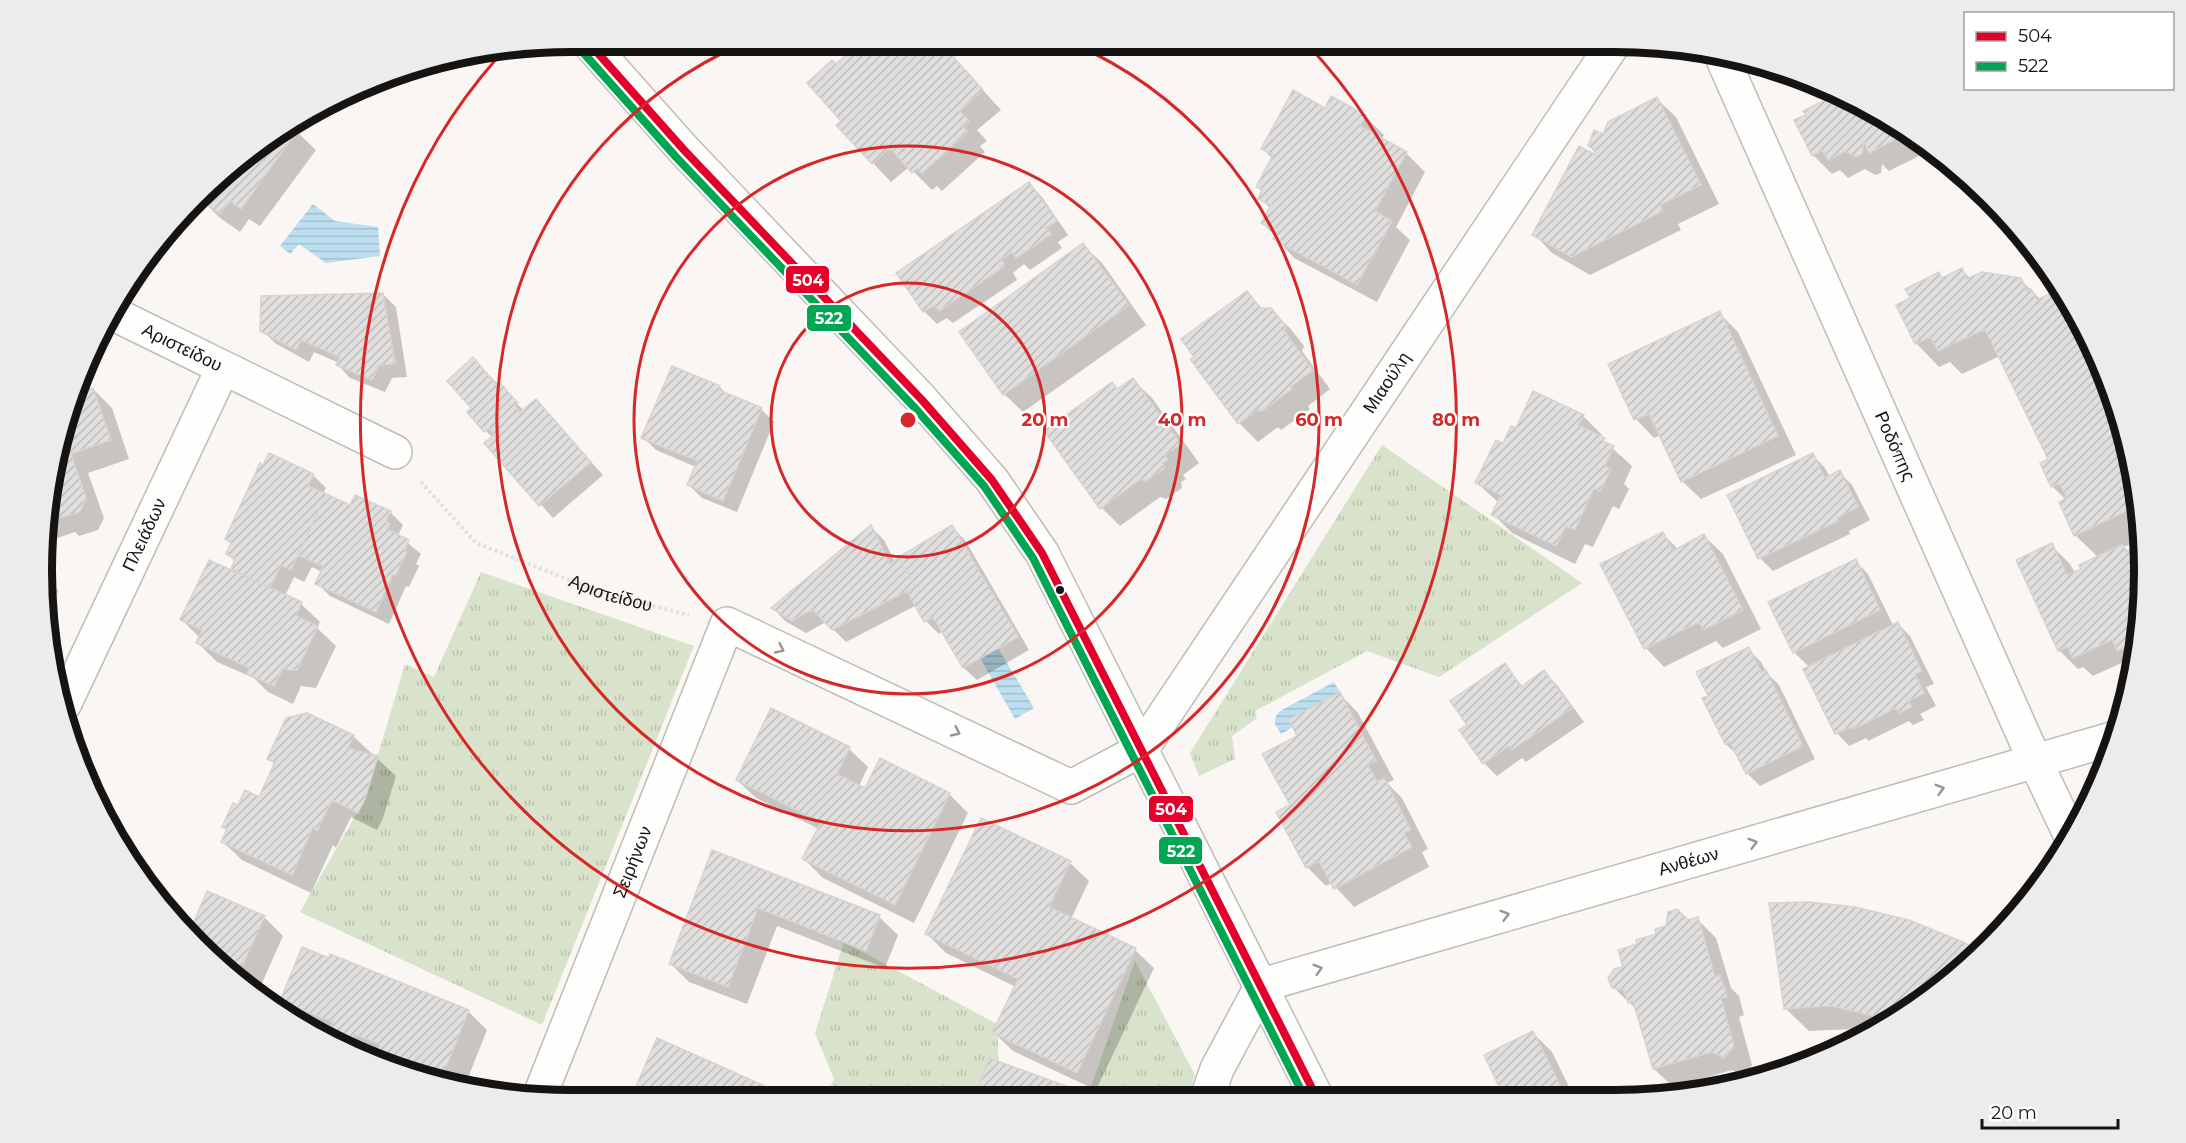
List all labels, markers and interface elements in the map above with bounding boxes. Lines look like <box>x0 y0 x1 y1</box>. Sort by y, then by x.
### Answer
legend <box>1964 12 2174 90</box>
text: 504 <box>2018 25 2052 47</box>
text: 522 <box>2018 55 2049 77</box>
line badge: 504 <box>785 265 830 294</box>
text: 504 <box>792 271 824 290</box>
line badge: 522 <box>806 304 852 332</box>
text: 522 <box>815 309 843 328</box>
street label: Αριστείδου <box>139 319 226 376</box>
street label: Μιαούλη <box>1358 348 1415 417</box>
street label: Ροδόπης <box>1870 408 1920 485</box>
text: 20 m <box>1022 409 1068 431</box>
text: 40 m <box>1158 409 1206 431</box>
text: 60 m <box>1295 409 1343 431</box>
text: 80 m <box>1432 409 1480 431</box>
centre of rings <box>898 410 918 430</box>
street label: Πλειάδων <box>118 495 171 575</box>
street label: Αριστείδου <box>566 570 655 616</box>
unlabelled marker <box>1054 584 1066 596</box>
one-way arrow <box>773 641 784 653</box>
one-way arrow <box>949 725 960 737</box>
one-way arrow <box>1934 784 1945 796</box>
line badge: 504 <box>1148 795 1194 823</box>
text: 504 <box>1155 800 1187 819</box>
street label: Σειρήνων <box>608 823 657 901</box>
line badge: 522 <box>1158 836 1203 865</box>
one-way arrow <box>1747 838 1758 850</box>
text: 522 <box>1167 842 1195 861</box>
street label: Ανθέων <box>1656 842 1721 881</box>
one-way arrow <box>1499 910 1510 922</box>
one-way arrow <box>1312 964 1323 976</box>
scale bar <box>1982 1092 2118 1130</box>
text: 20 m <box>1991 1102 2037 1124</box>

